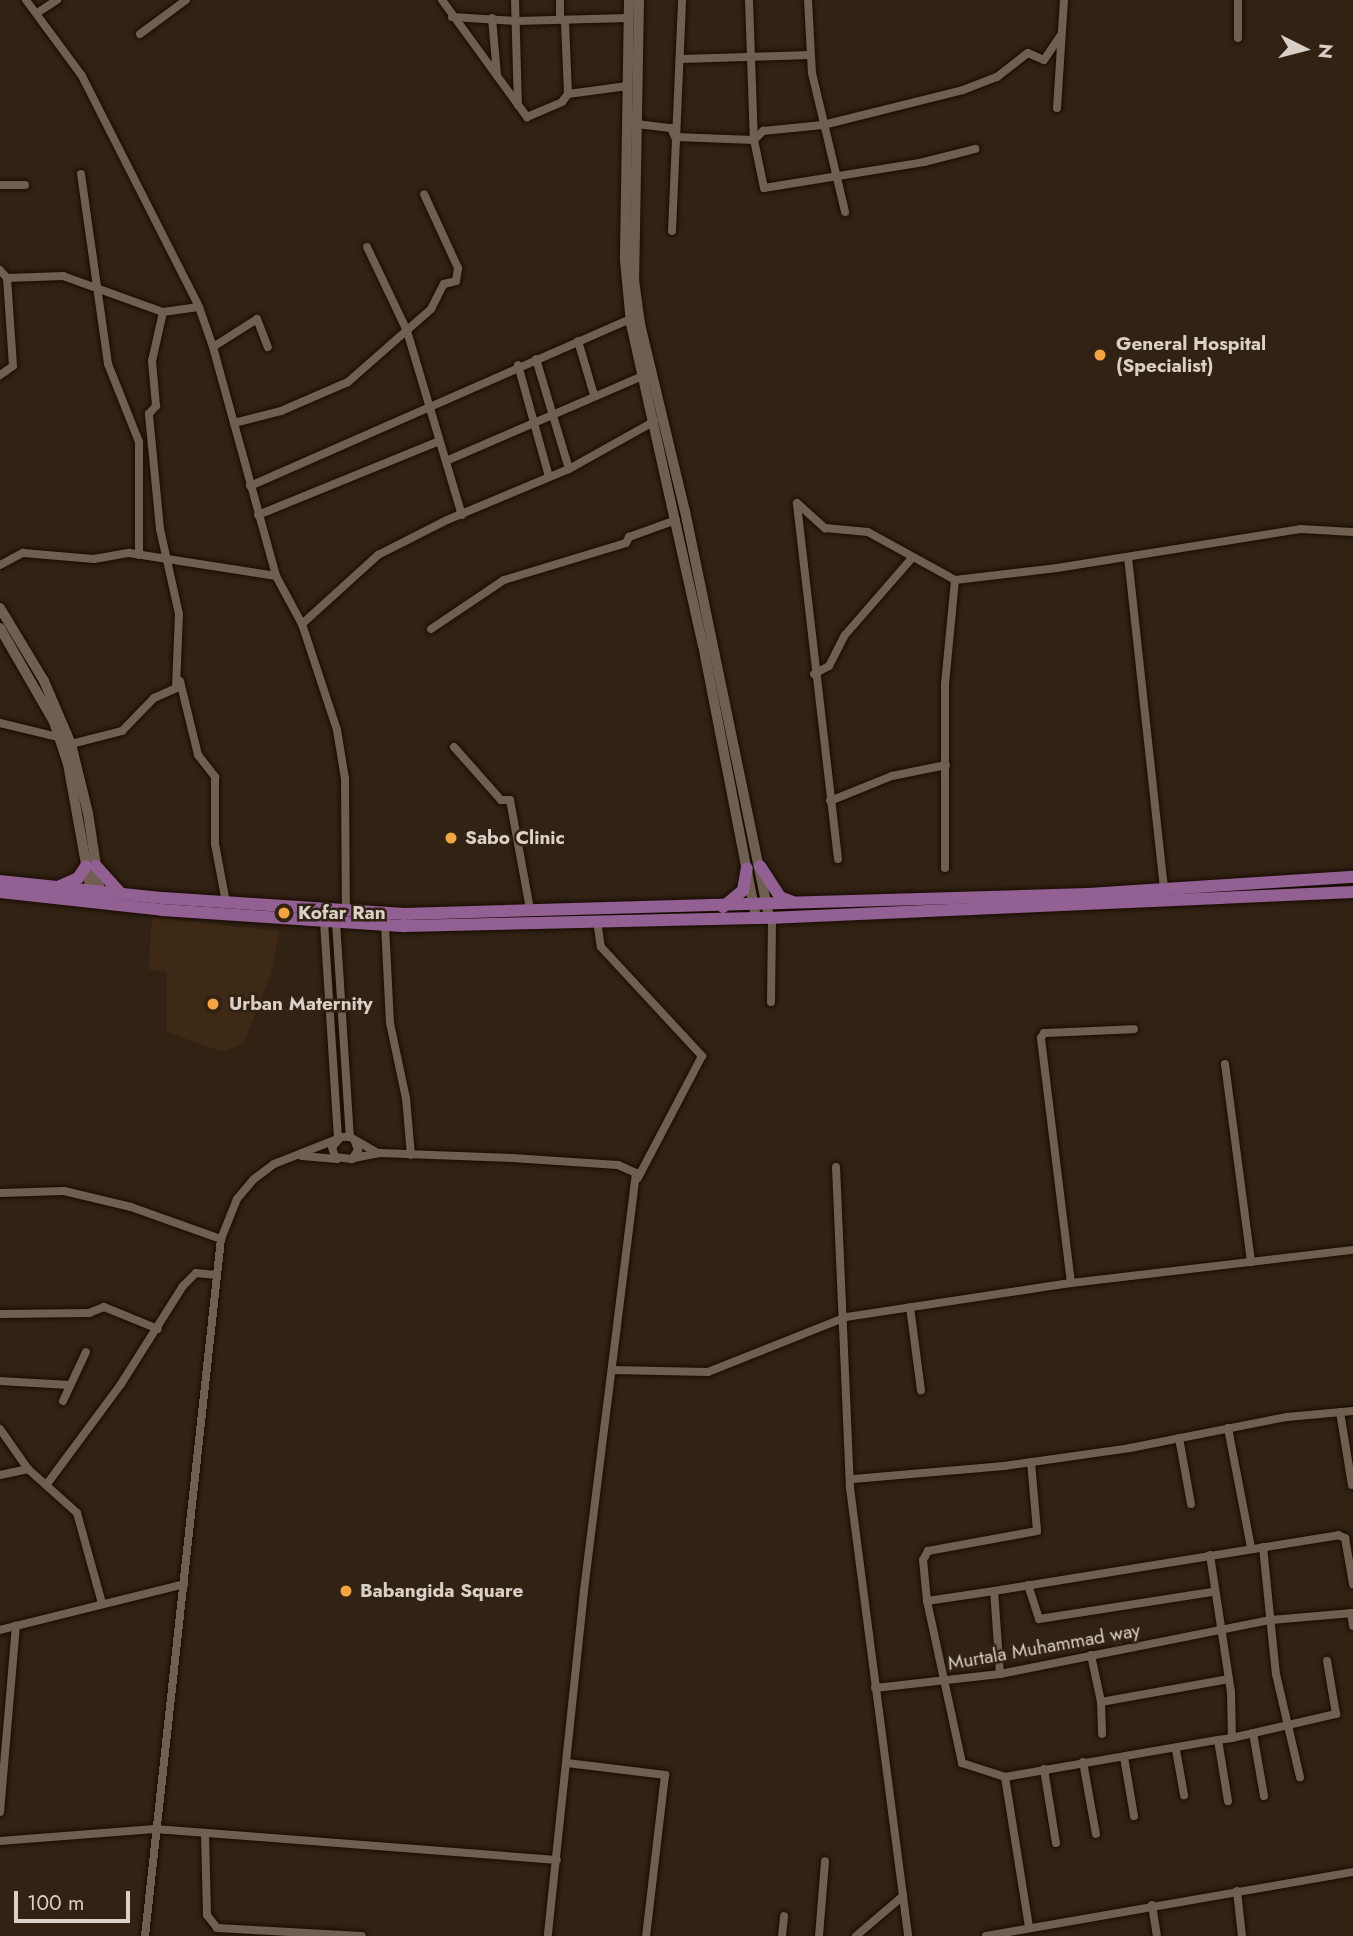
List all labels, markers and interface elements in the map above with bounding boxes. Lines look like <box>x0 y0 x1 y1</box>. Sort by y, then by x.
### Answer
north arrow <box>1269 14 1339 84</box>
text: N <box>1311 42 1340 60</box>
place label: General Hospital (Specialist) <box>1116 333 1266 377</box>
marker: General Hospital (Specialist) <box>1090 345 1110 365</box>
place label: Sabo Clinic <box>465 827 565 849</box>
marker: Sabo Clinic <box>443 830 459 846</box>
place label: Kofar Ran <box>298 902 386 924</box>
marker: Kofar Ran <box>276 905 292 921</box>
place label: Urban Maternity <box>229 993 373 1015</box>
marker: Urban Maternity <box>203 994 223 1014</box>
place label: Babangida Square <box>360 1580 523 1602</box>
marker: Babangida Square <box>338 1583 354 1599</box>
street label: Murtala Muhammad way <box>946 1619 1142 1675</box>
scale bar <box>18 1876 133 1920</box>
text: 100 m <box>27 1888 84 1918</box>

